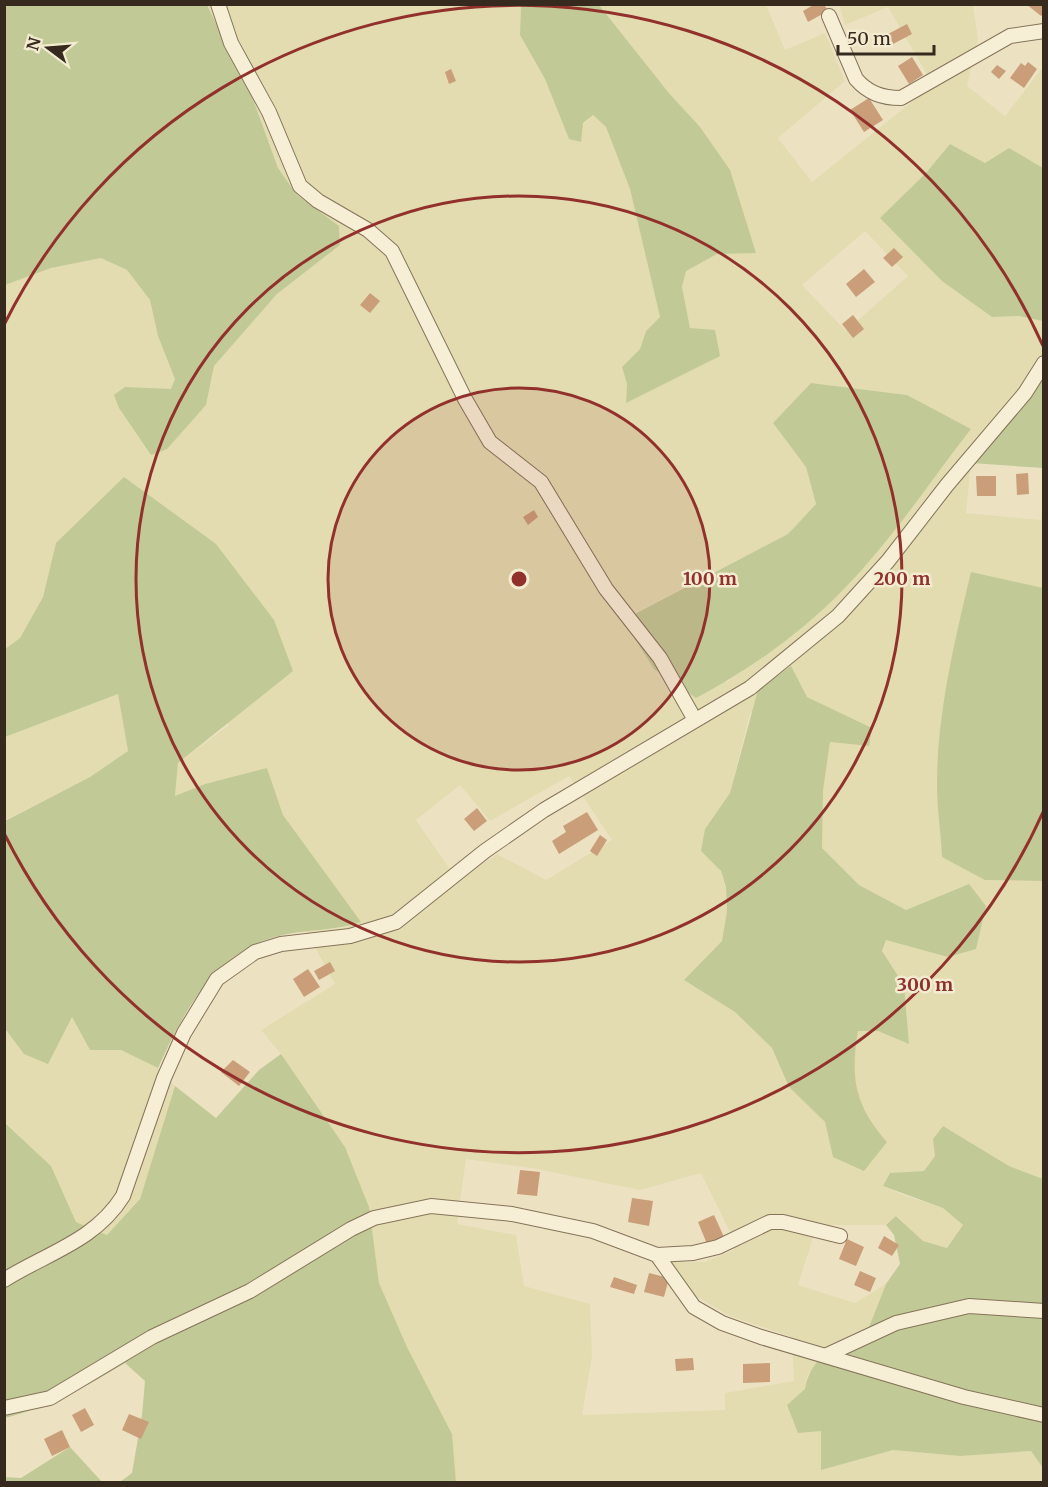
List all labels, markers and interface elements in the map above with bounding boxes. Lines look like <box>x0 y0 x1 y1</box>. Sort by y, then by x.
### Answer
north arrow <box>18 18 78 78</box>
scale bar <box>838 18 934 56</box>
text: 50 m <box>847 27 891 50</box>
text: N <box>22 35 45 53</box>
text: 100 m <box>683 567 737 590</box>
text: 200 m <box>874 567 930 590</box>
centre of rings <box>509 569 529 589</box>
text: 300 m <box>897 973 953 996</box>

